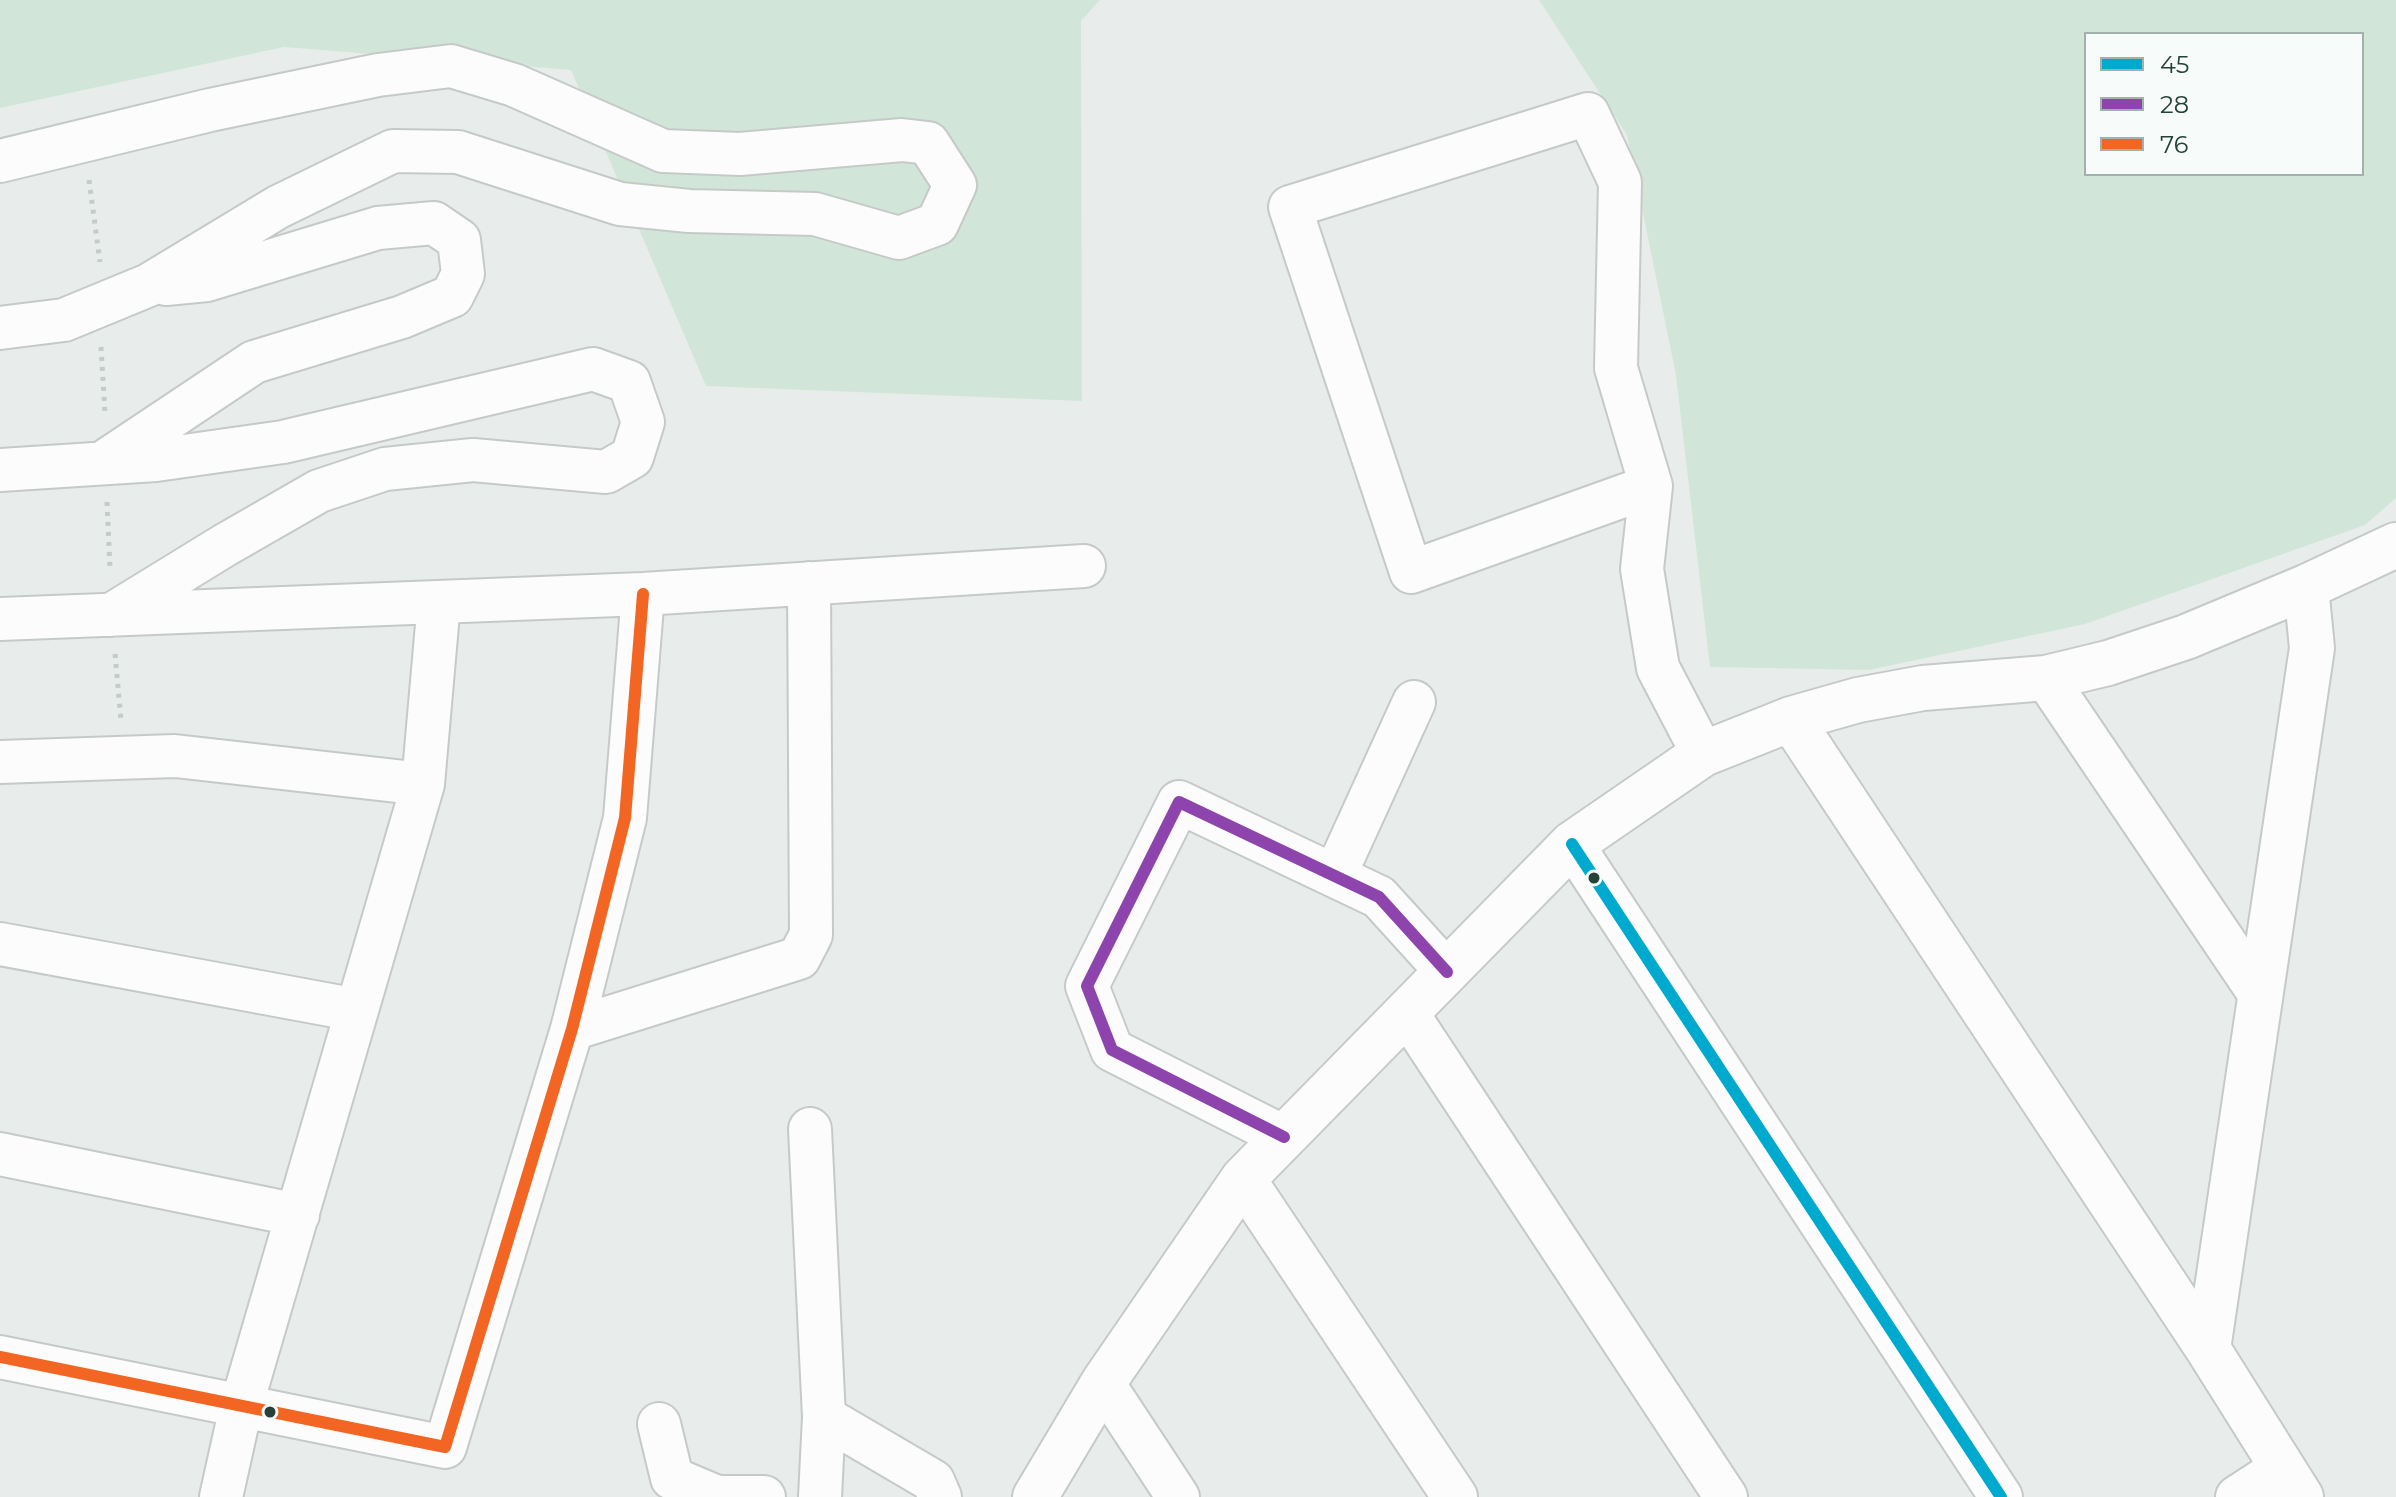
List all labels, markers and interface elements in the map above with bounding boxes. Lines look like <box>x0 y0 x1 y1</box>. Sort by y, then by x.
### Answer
legend <box>2084 32 2364 176</box>
text: 45 <box>2160 50 2189 79</box>
text: 28 <box>2160 90 2189 119</box>
text: 76 <box>2160 130 2188 159</box>
unlabelled marker <box>1586 870 1602 886</box>
unlabelled marker <box>262 1404 278 1420</box>

